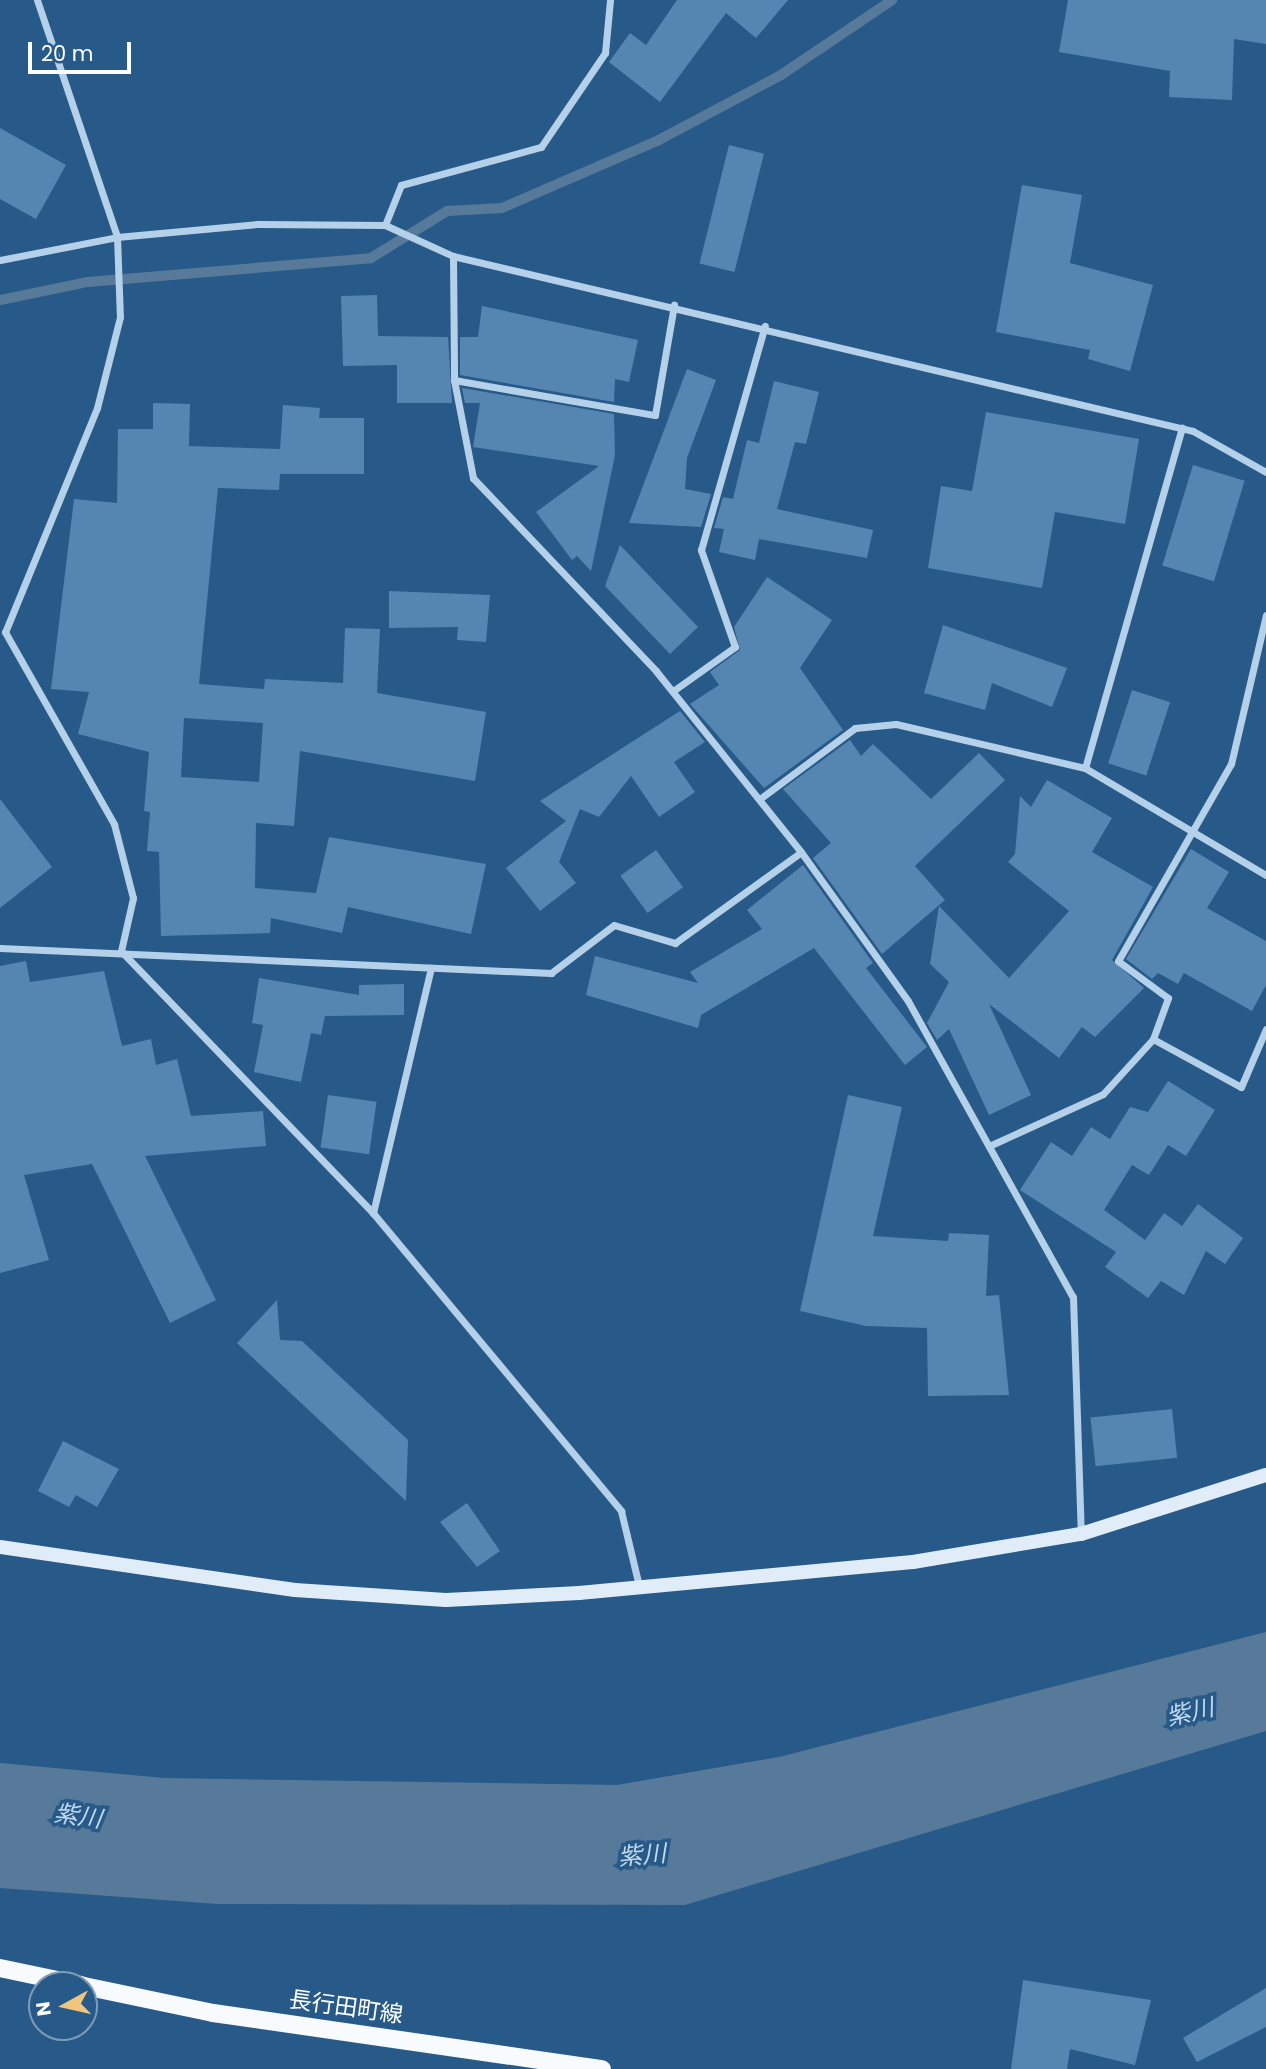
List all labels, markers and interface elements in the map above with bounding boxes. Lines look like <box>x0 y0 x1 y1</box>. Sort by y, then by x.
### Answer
scale bar <box>32 28 135 72</box>
text: 20 m <box>41 39 94 68</box>
water label: 紫川 <box>1163 1693 1217 1731</box>
water label: 紫川 <box>52 1798 104 1834</box>
water label: 紫川 <box>617 1839 667 1871</box>
north arrow <box>28 1971 98 2041</box>
street label: 長行田町線 <box>287 1985 405 2029</box>
text: N <box>29 2000 58 2018</box>

